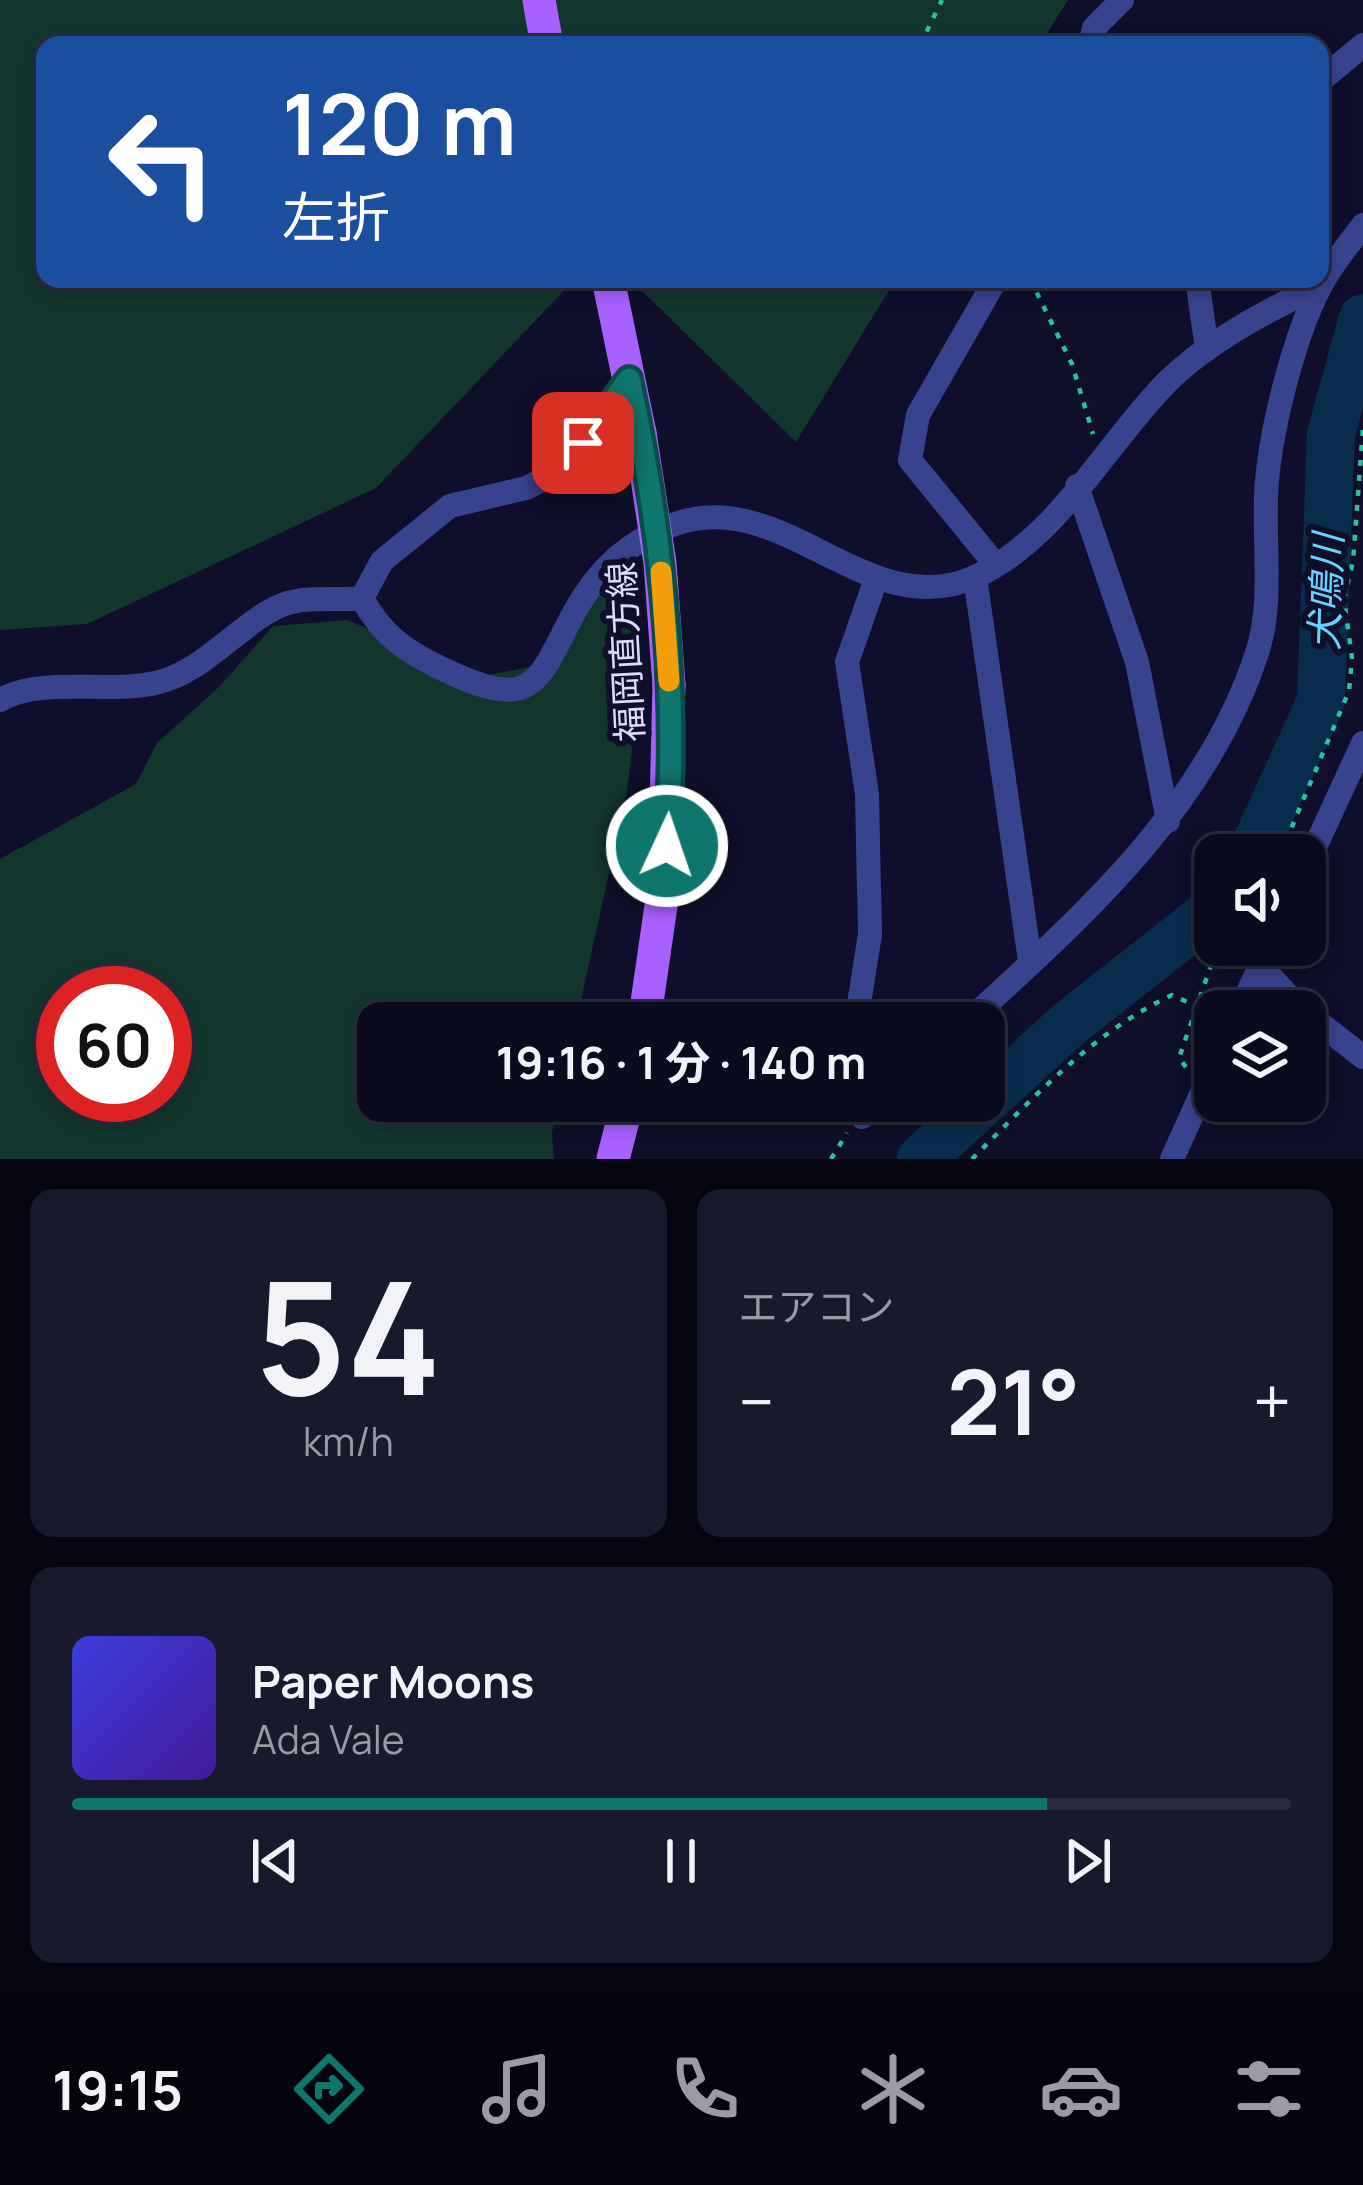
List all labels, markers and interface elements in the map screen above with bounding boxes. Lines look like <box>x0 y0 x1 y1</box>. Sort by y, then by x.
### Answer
text: 120 m <box>282 65 516 180</box>
icon: left <box>84 84 240 240</box>
text: 左折 <box>282 179 390 253</box>
pin <box>532 392 634 494</box>
icon: arrive <box>550 410 616 476</box>
water label: 犬鳴川 <box>1296 529 1354 651</box>
street label: 福岡直方線 <box>596 561 654 743</box>
position arrow <box>604 783 730 909</box>
map controls <box>1194 834 1326 1122</box>
button: sound <box>1194 834 1326 966</box>
speed limit sign: 60 <box>36 966 192 1122</box>
button: layers <box>1194 990 1326 1122</box>
text: 19:16 · 1 分 · 140 m <box>496 1031 866 1093</box>
text: 54 <box>255 1229 441 1442</box>
text: エアコン <box>739 1279 895 1333</box>
text: 21° <box>947 1339 1080 1462</box>
text: − <box>739 1356 774 1446</box>
text: + <box>1253 1356 1291 1446</box>
text: km/h <box>303 1414 394 1468</box>
text: Paper Moons <box>252 1650 534 1712</box>
text: Ada Vale <box>252 1712 405 1766</box>
icon: previous <box>242 1828 308 1894</box>
icon: pause <box>648 1828 714 1894</box>
icon: next <box>1055 1828 1121 1894</box>
icon: directions <box>287 2047 371 2131</box>
icon: music <box>475 2047 559 2131</box>
icon: phone <box>663 2047 747 2131</box>
icon: climate <box>851 2047 935 2131</box>
icon: car <box>1039 2047 1123 2131</box>
icon: filters <box>1227 2047 1311 2131</box>
text: 19:15 <box>52 2052 183 2126</box>

